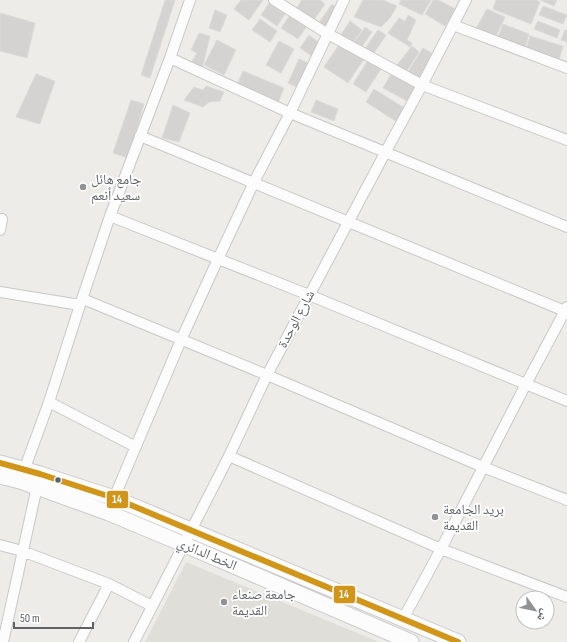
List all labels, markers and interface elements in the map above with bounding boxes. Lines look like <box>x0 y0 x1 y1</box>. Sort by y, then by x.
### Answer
place label: جامع هائل سعيد أنعم <box>91 171 142 205</box>
marker: جامع هائل سعيد أنعم <box>78 182 88 192</box>
street label: شارع الوحدة <box>274 287 319 351</box>
unlabelled marker <box>53 475 63 485</box>
line badge: 14 <box>106 490 129 509</box>
text: 14 <box>112 493 122 506</box>
place label: بريد الجامعة القديمة <box>443 501 504 534</box>
marker: بريد الجامعة القديمة <box>430 512 440 522</box>
street label: الخط الدائري <box>174 534 239 577</box>
line badge: 14 <box>333 585 356 604</box>
place label: جامعة صنعاء القديمة <box>232 586 296 619</box>
text: 14 <box>339 588 349 601</box>
north arrow <box>515 590 555 630</box>
marker: جامعة صنعاء القديمة <box>219 597 229 607</box>
scale bar <box>14 604 93 630</box>
text: ش <box>533 606 552 624</box>
text: 50 m <box>20 611 40 626</box>

